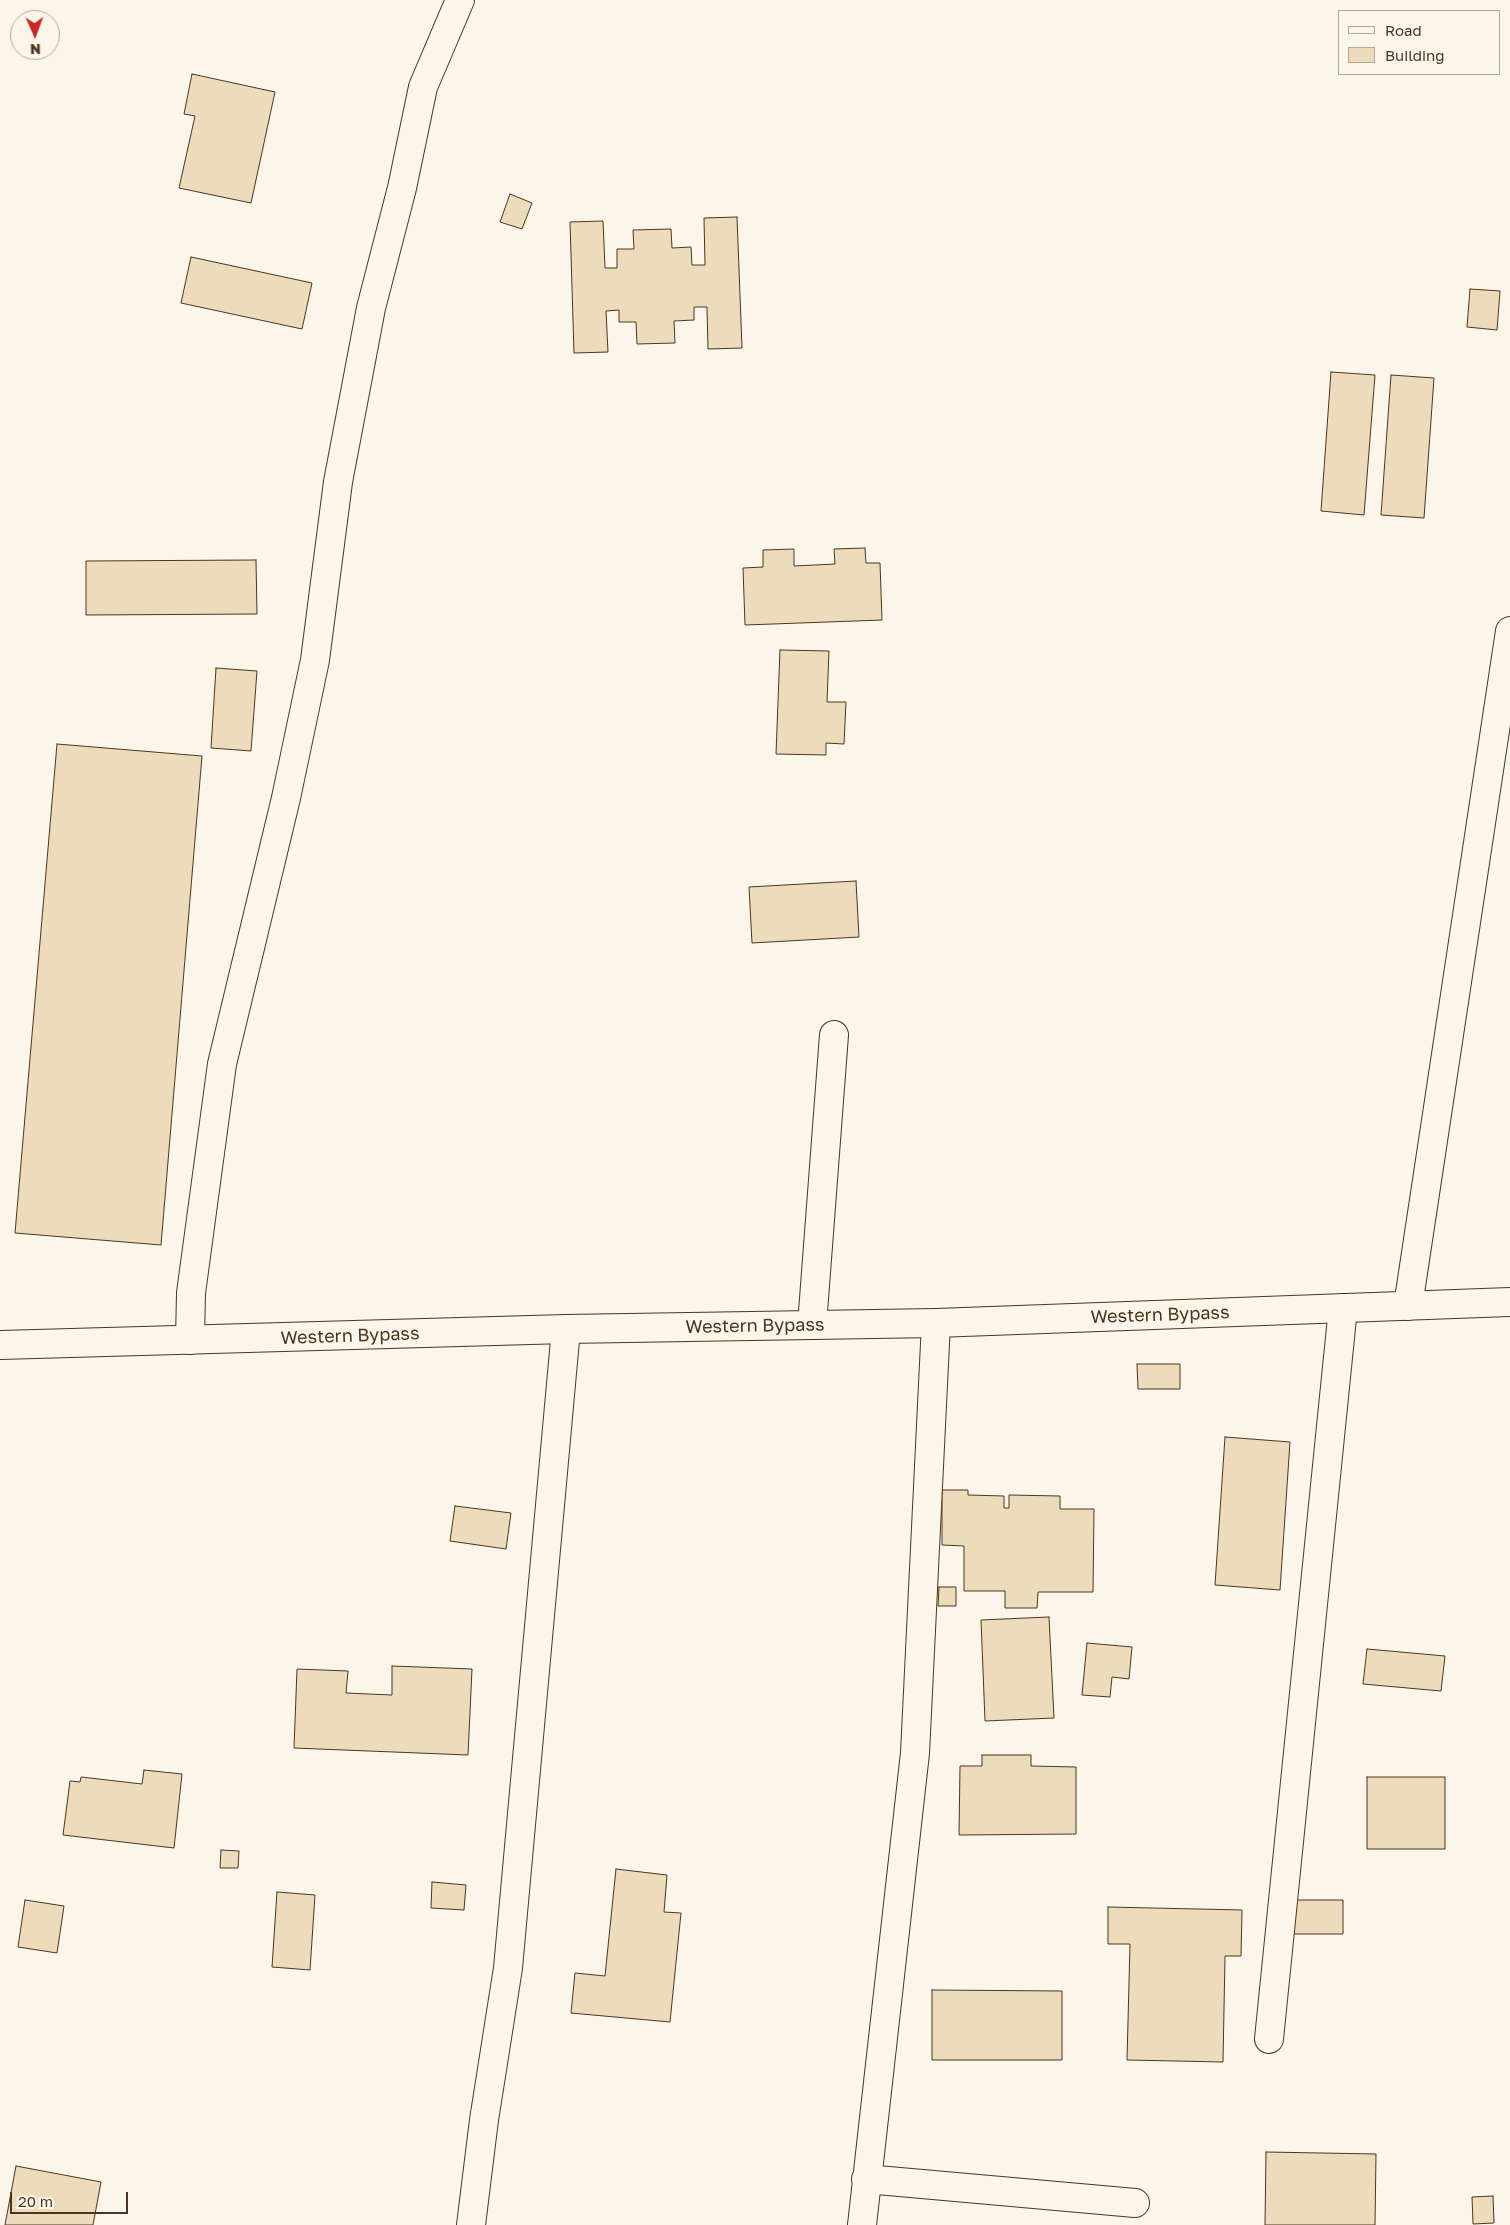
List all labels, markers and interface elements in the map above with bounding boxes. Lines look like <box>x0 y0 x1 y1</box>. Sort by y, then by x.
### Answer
north arrow <box>10 10 60 60</box>
legend <box>1338 10 1500 75</box>
text: Road <box>1385 21 1422 39</box>
text: N <box>30 41 41 58</box>
text: Building <box>1385 46 1445 64</box>
street label: Western Bypass <box>1090 1302 1230 1328</box>
street label: Western Bypass <box>685 1314 825 1338</box>
street label: Western Bypass <box>280 1323 420 1349</box>
scale bar <box>12 2182 130 2214</box>
text: 20 m <box>18 2192 53 2210</box>

